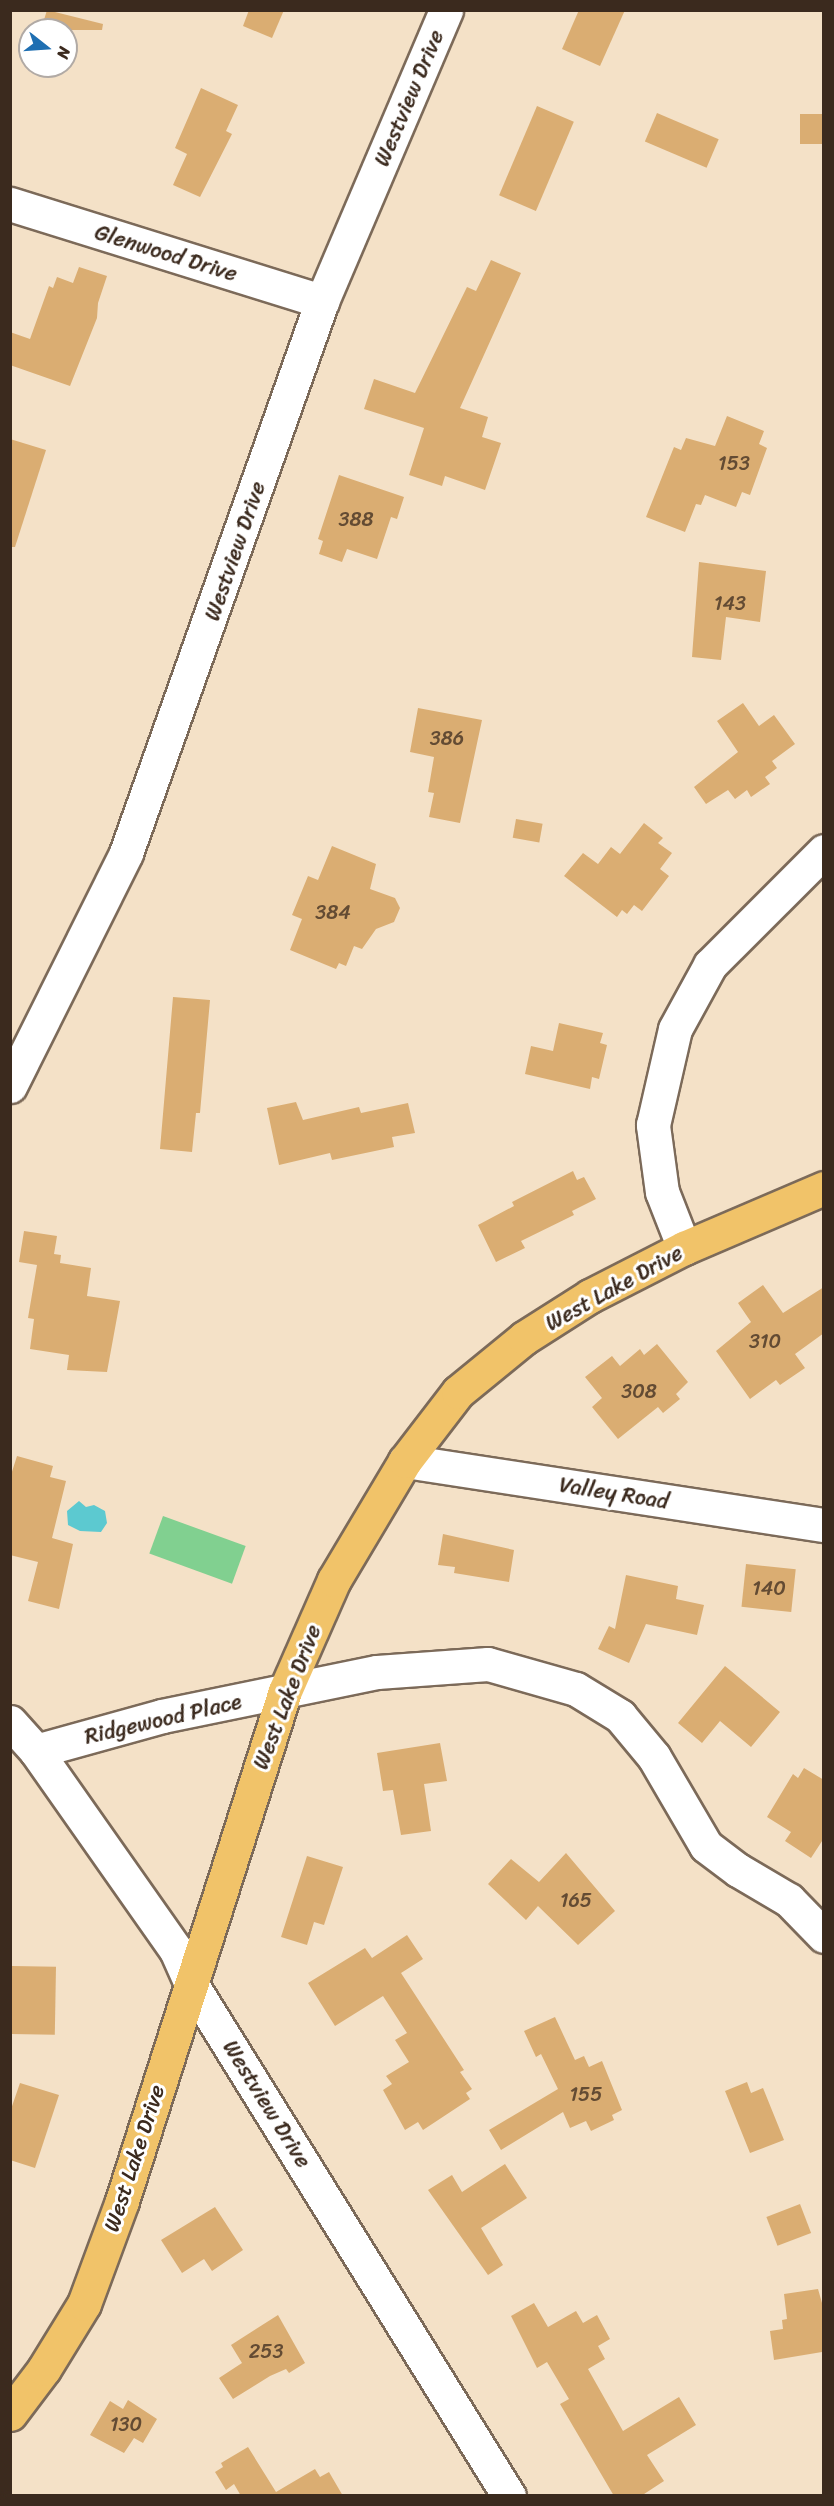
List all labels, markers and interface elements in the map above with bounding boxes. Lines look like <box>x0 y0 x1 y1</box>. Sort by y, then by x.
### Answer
north arrow <box>18 18 78 78</box>
street label: Westview Drive <box>368 26 450 170</box>
text: N <box>48 43 79 62</box>
street label: Glenwood Drive <box>92 219 240 287</box>
house number: 153 <box>718 451 750 475</box>
street label: Westview Drive <box>199 478 271 624</box>
house number: 388 <box>338 507 374 531</box>
house number: 143 <box>714 591 746 615</box>
house number: 386 <box>430 726 464 750</box>
house number: 384 <box>315 900 351 924</box>
street label: West Lake Drive <box>541 1239 687 1337</box>
house number: 310 <box>749 1329 781 1353</box>
house number: 308 <box>621 1379 657 1403</box>
street label: Valley Road <box>557 1471 671 1515</box>
house number: 140 <box>752 1576 786 1600</box>
street label: West Lake Drive <box>247 1621 327 1773</box>
street label: Ridgewood Place <box>82 1688 244 1750</box>
house number: 165 <box>560 1888 592 1912</box>
street label: Westview Drive <box>217 2035 317 2173</box>
street label: West Lake Drive <box>98 2081 170 2235</box>
house number: 155 <box>569 2082 603 2106</box>
house number: 253 <box>249 2339 283 2363</box>
house number: 130 <box>110 2412 142 2436</box>

